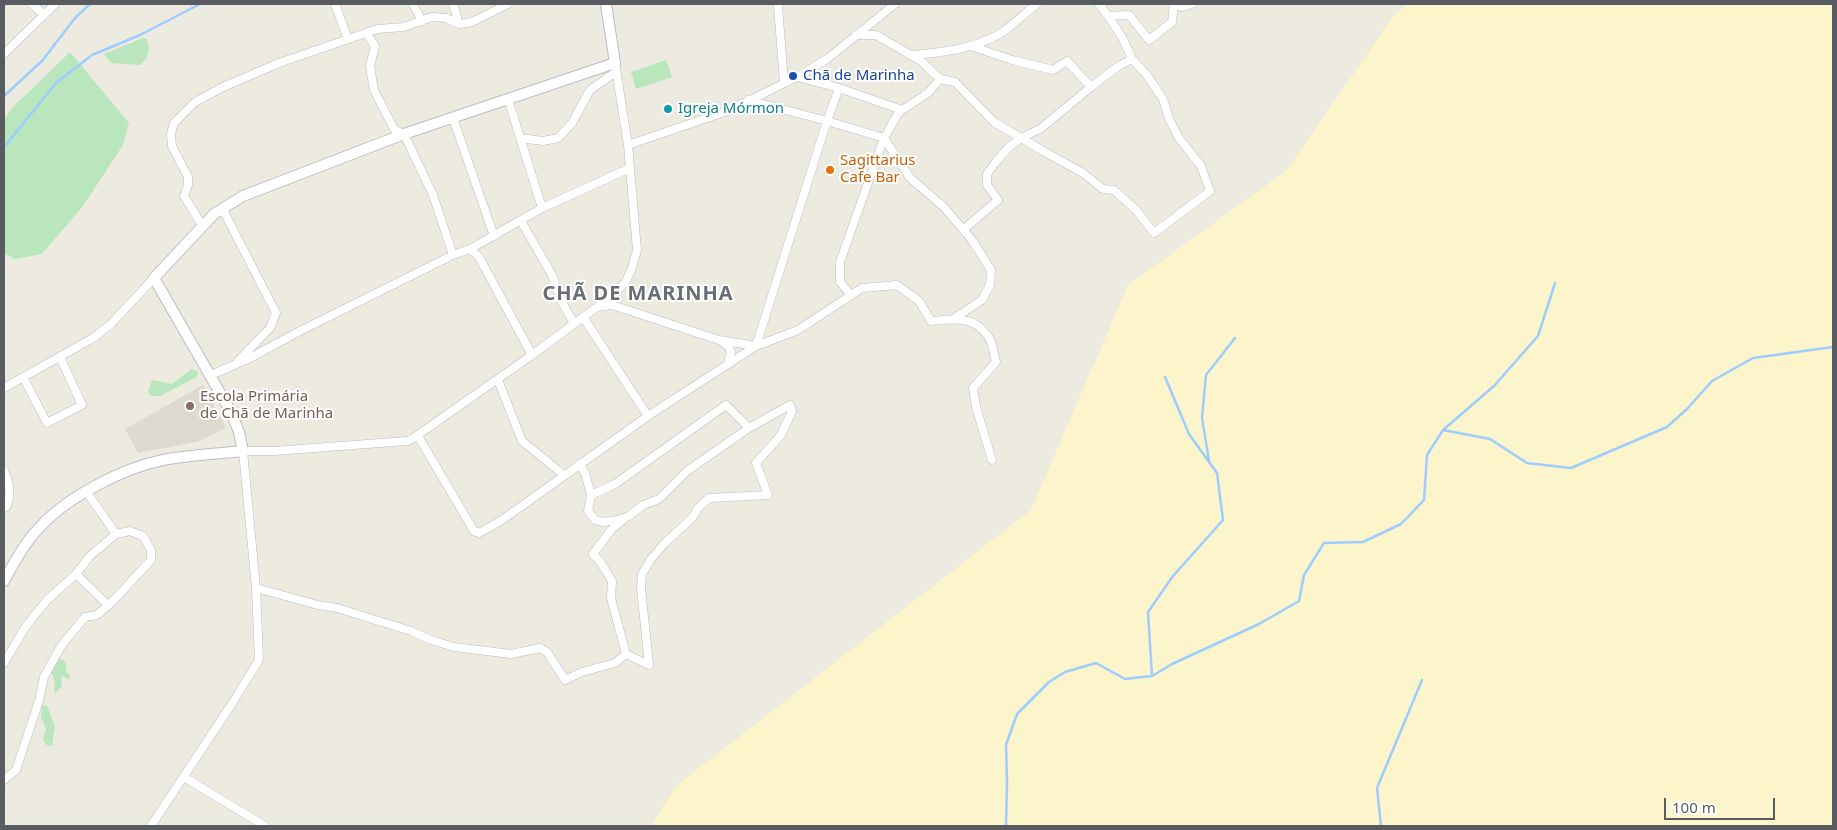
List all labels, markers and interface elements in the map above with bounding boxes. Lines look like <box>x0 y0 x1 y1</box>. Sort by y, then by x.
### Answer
place label: Chã de Marinha <box>803 67 915 85</box>
marker: Chã de Marinha <box>787 70 799 82</box>
place label: Igreja Mórmon <box>678 100 784 118</box>
marker: Igreja Mórmon <box>662 103 674 115</box>
place label: Sagittarius Cafe Bar <box>840 152 916 187</box>
marker: Sagittarius Cafe Bar <box>824 164 836 176</box>
district label: CHÃ DE MARINHA <box>541 282 735 306</box>
place label: Escola Primária de Chã de Marinha <box>200 388 333 423</box>
marker: Escola Primária de Chã de Marinha <box>184 400 196 412</box>
scale bar <box>1667 788 1778 820</box>
text: 100 m <box>1672 797 1716 817</box>

